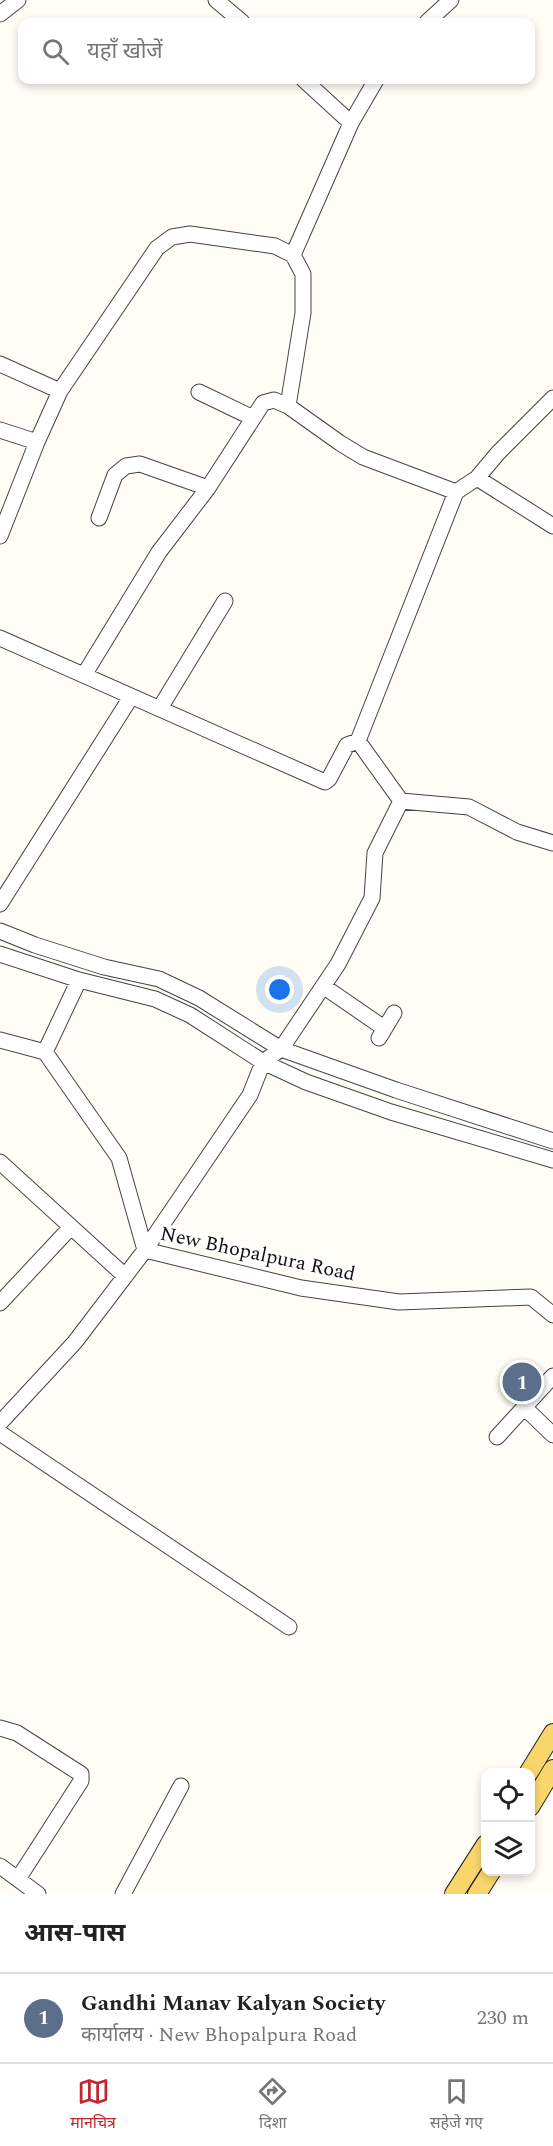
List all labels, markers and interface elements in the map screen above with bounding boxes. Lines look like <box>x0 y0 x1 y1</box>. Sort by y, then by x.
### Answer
search box <box>18 18 535 84</box>
icon: search <box>39 35 72 68</box>
text: यहाँ खोजें <box>87 35 163 68</box>
your location <box>265 975 294 1004</box>
street label: New Bhopalpura Road <box>158 1219 358 1289</box>
pin: 1 <box>502 1360 542 1404</box>
map controls <box>481 1768 535 1876</box>
button: locate <box>481 1768 535 1822</box>
button: layers <box>481 1822 535 1876</box>
text: आस-पास <box>24 1913 125 1953</box>
text: Gandhi Manav Kalyan Society <box>81 1987 385 2020</box>
text: 1 <box>38 2003 49 2033</box>
text: 230 m <box>477 2003 529 2033</box>
text: कार्यालय · New Bhopalpura Road <box>81 2020 357 2050</box>
tab: मानचित्र <box>70 2075 116 2135</box>
tab: दिशा <box>256 2075 289 2135</box>
tab: सहेजे गए <box>430 2075 483 2135</box>

